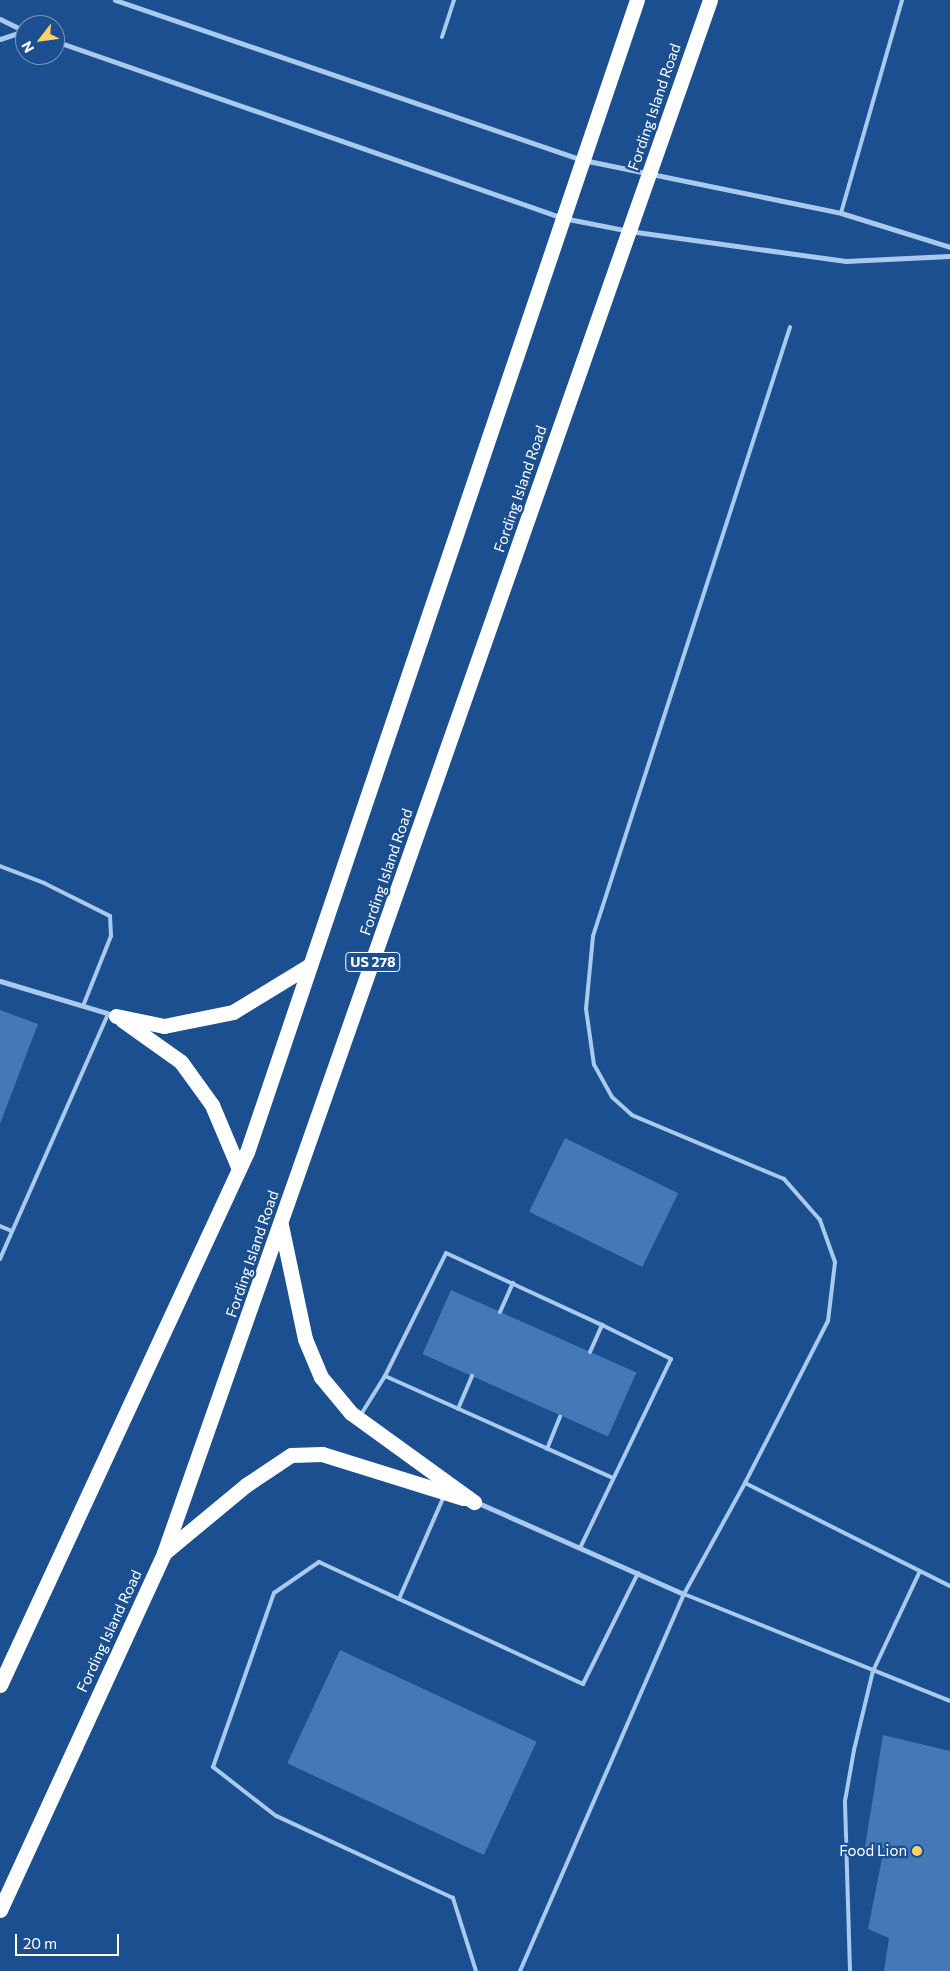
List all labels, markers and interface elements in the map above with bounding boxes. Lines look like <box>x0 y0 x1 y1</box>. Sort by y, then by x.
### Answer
north arrow <box>15 15 65 65</box>
text: N <box>17 38 37 56</box>
street label: Fording Island Road <box>624 41 684 173</box>
street label: Fording Island Road <box>490 423 550 555</box>
street label: Fording Island Road <box>356 806 416 938</box>
road number: US 278 <box>344 950 402 974</box>
street label: Fording Island Road <box>222 1188 282 1320</box>
street label: Fording Island Road <box>73 1567 145 1695</box>
place label: Food Lion <box>839 1842 907 1860</box>
marker: Food Lion <box>911 1845 923 1857</box>
scale bar <box>18 1924 121 1956</box>
text: 20 m <box>23 1934 57 1952</box>

